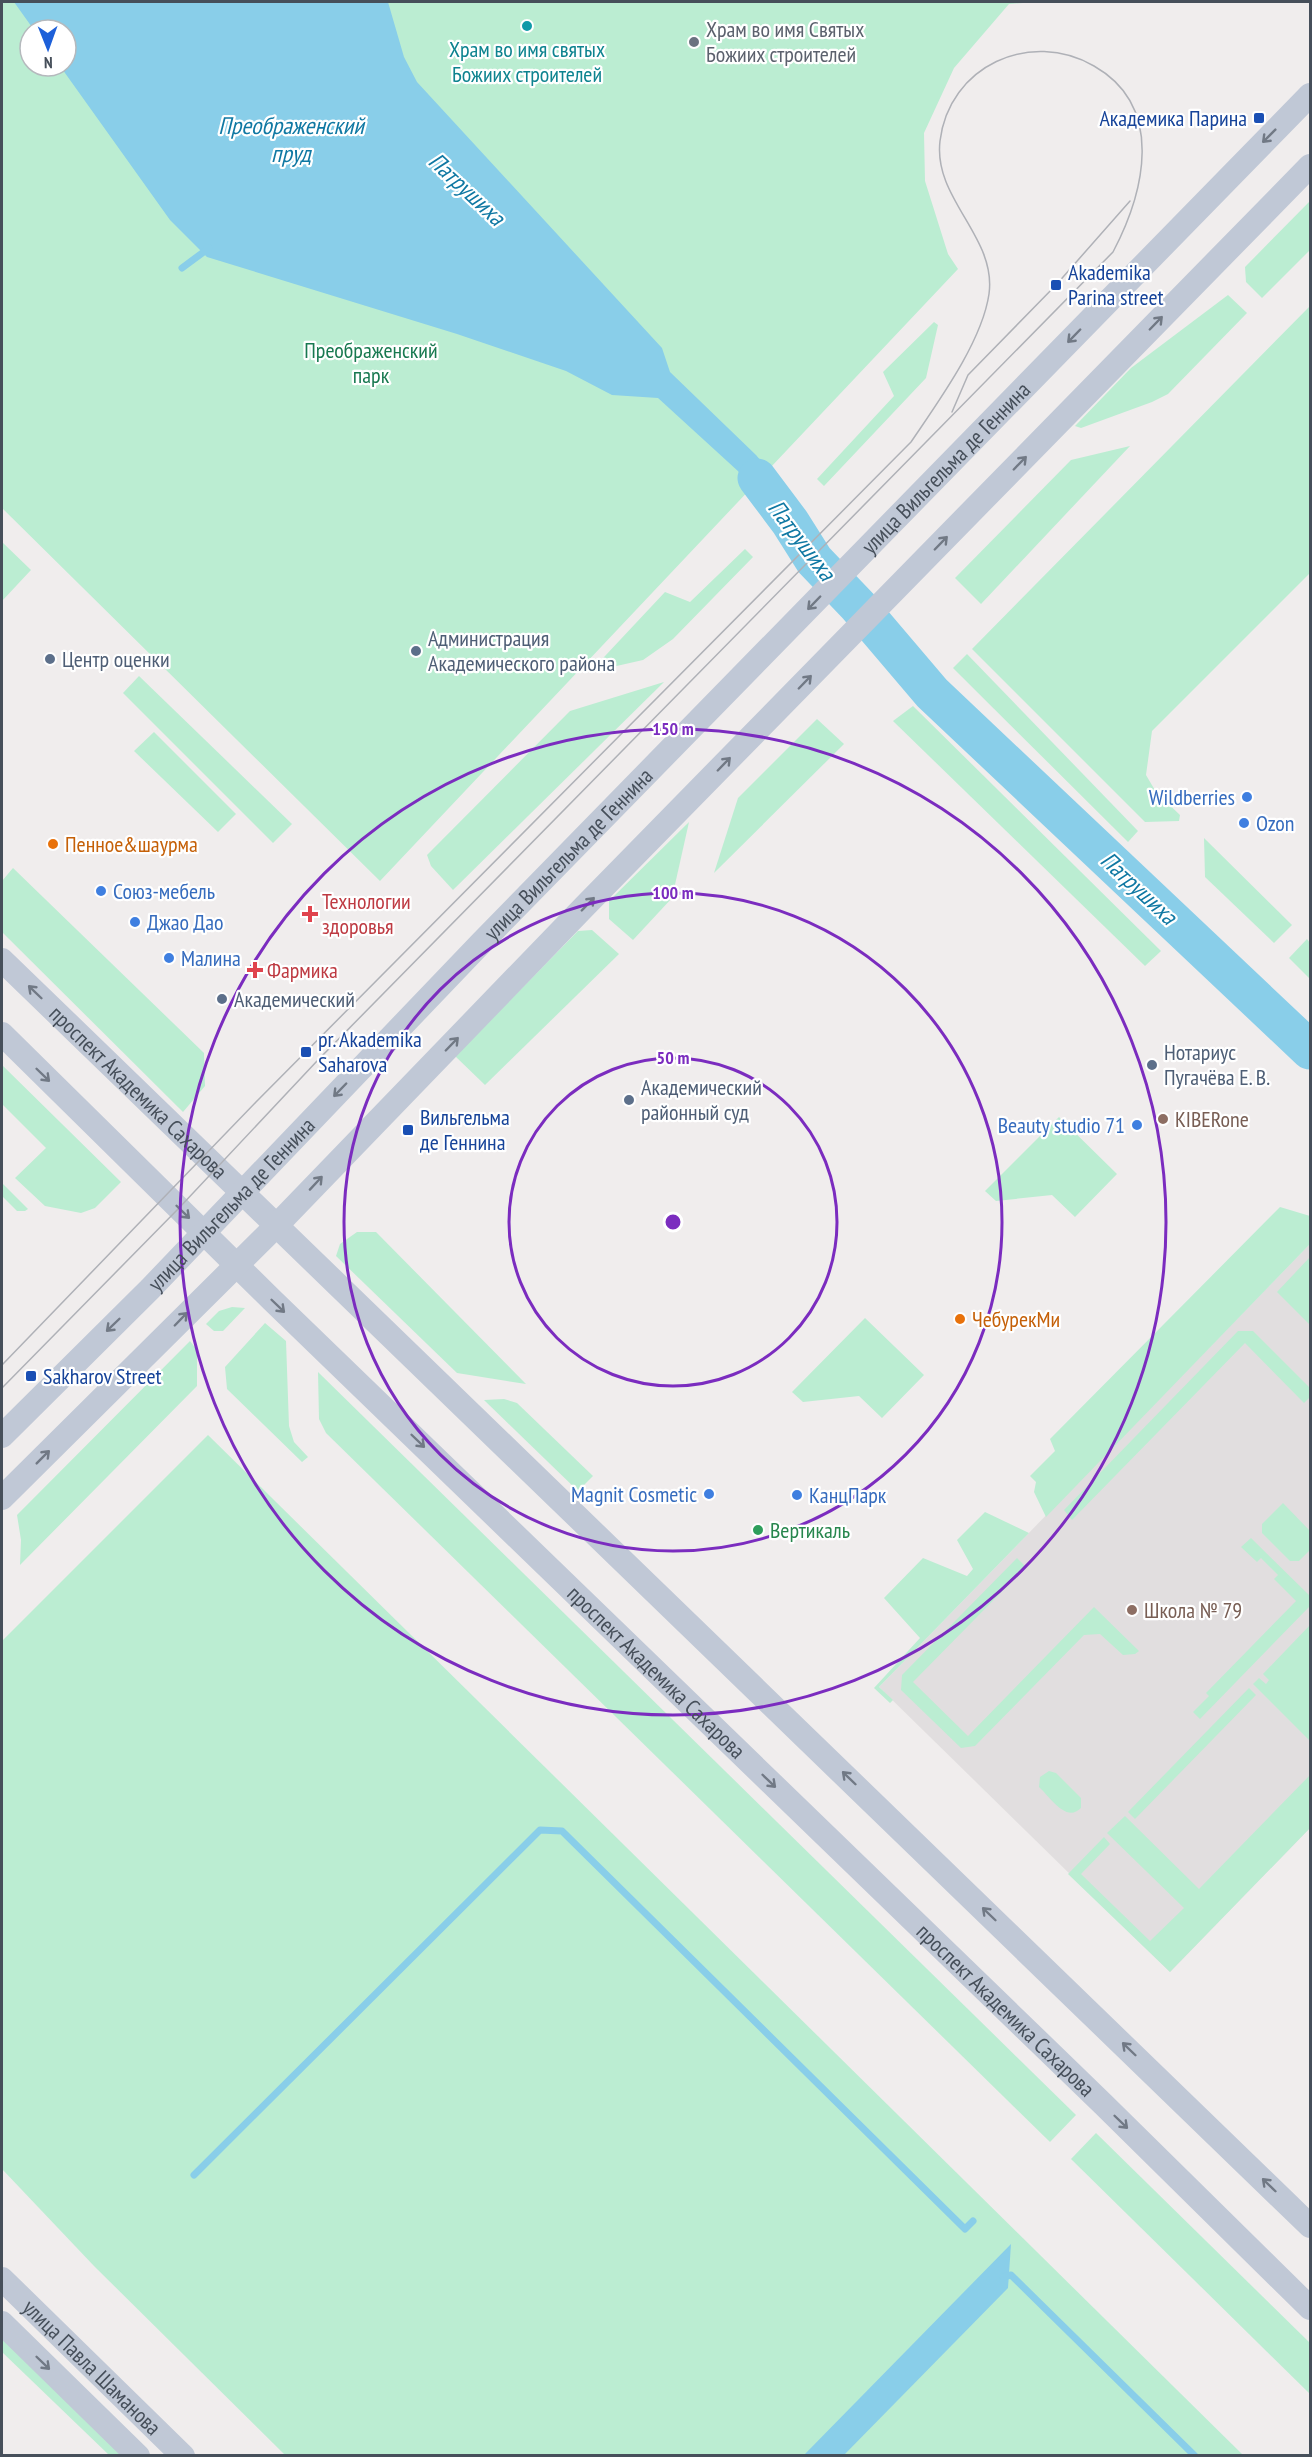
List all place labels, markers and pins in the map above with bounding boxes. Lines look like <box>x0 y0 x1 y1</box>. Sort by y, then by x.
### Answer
place label: Храм во имя Святых Божиих строителей <box>706 15 864 68</box>
marker: Храм во имя святых Божиих строителей <box>520 19 534 33</box>
place label: Храм во имя святых Божиих строителей <box>449 35 605 88</box>
marker: Храм во имя Святых Божиих строителей <box>687 35 701 49</box>
place label: Академика Парина <box>1099 104 1247 132</box>
marker: Академика Парина <box>1252 111 1266 125</box>
place label: Akademika Parina street <box>1068 258 1164 311</box>
marker: Akademika Parina street <box>1049 278 1063 292</box>
place label: Администрация Академического района <box>428 624 615 677</box>
marker: Администрация Академического района <box>409 644 423 658</box>
place label: Центр оценки <box>62 645 170 673</box>
marker: Центр оценки <box>43 652 57 666</box>
place label: Wildberries <box>1149 783 1235 811</box>
marker: Wildberries <box>1240 790 1254 804</box>
place label: Ozon <box>1256 809 1295 837</box>
marker: Ozon <box>1237 816 1251 830</box>
place label: Пенное&шаурма <box>65 830 198 858</box>
marker: Пенное&шаурма <box>46 837 60 851</box>
place label: Союз-мебель <box>113 877 215 905</box>
marker: Союз-мебель <box>94 884 108 898</box>
place label: Технологии здоровья <box>322 887 411 940</box>
marker: Технологии здоровья <box>303 907 317 921</box>
place label: Джао Дао <box>147 908 224 936</box>
marker: Джао Дао <box>128 915 142 929</box>
place label: Малина <box>181 944 241 972</box>
marker: Малина <box>162 951 176 965</box>
place label: Фармика <box>267 956 338 984</box>
marker: Фармика <box>248 963 262 977</box>
place label: Академический <box>234 985 355 1013</box>
marker: Академический <box>215 992 229 1006</box>
place label: pr. Akademika Saharova <box>318 1025 422 1078</box>
place label: Нотариус Пугачёва Е. В. <box>1164 1038 1270 1091</box>
marker: pr. Akademika Saharova <box>299 1045 313 1059</box>
marker: Нотариус Пугачёва Е. В. <box>1145 1058 1159 1072</box>
place label: Академический районный суд <box>641 1073 762 1126</box>
marker: Академический районный суд <box>622 1093 636 1107</box>
place label: Вильгельма де Геннина <box>420 1103 510 1156</box>
place label: KIBERone <box>1175 1105 1249 1133</box>
place label: Beauty studio 71 <box>998 1111 1125 1139</box>
marker: KIBERone <box>1156 1112 1170 1126</box>
marker: Beauty studio 71 <box>1130 1118 1144 1132</box>
marker: Вильгельма де Геннина <box>401 1123 415 1137</box>
centre of rings <box>663 1212 683 1232</box>
place label: ЧебурекМи <box>972 1305 1060 1333</box>
marker: ЧебурекМи <box>953 1312 967 1326</box>
place label: Sakharov Street <box>43 1362 162 1390</box>
marker: Sakharov Street <box>24 1369 38 1383</box>
place label: Magnit Cosmetic <box>571 1480 697 1508</box>
place label: КанцПарк <box>809 1481 887 1509</box>
marker: Magnit Cosmetic <box>702 1487 716 1501</box>
marker: КанцПарк <box>790 1488 804 1502</box>
place label: Вертикаль <box>770 1516 850 1544</box>
marker: Вертикаль <box>751 1523 765 1537</box>
place label: Школа № 79 <box>1144 1596 1242 1624</box>
marker: Школа № 79 <box>1125 1603 1139 1617</box>

